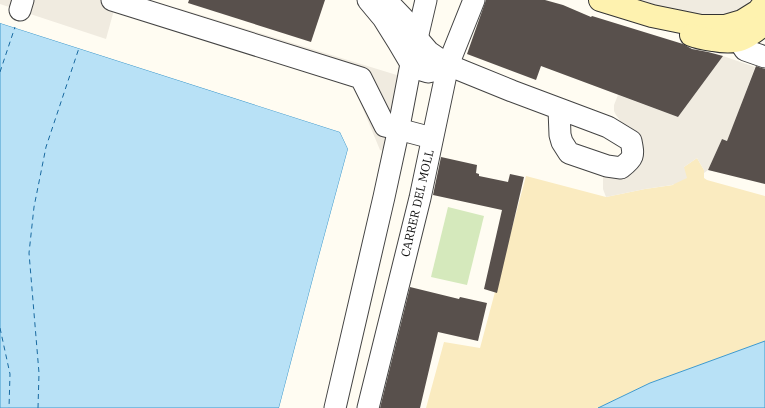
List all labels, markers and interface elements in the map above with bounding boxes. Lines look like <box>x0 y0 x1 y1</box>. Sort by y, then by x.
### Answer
street label: CARRER DEL MOLL <box>397 148 437 258</box>

